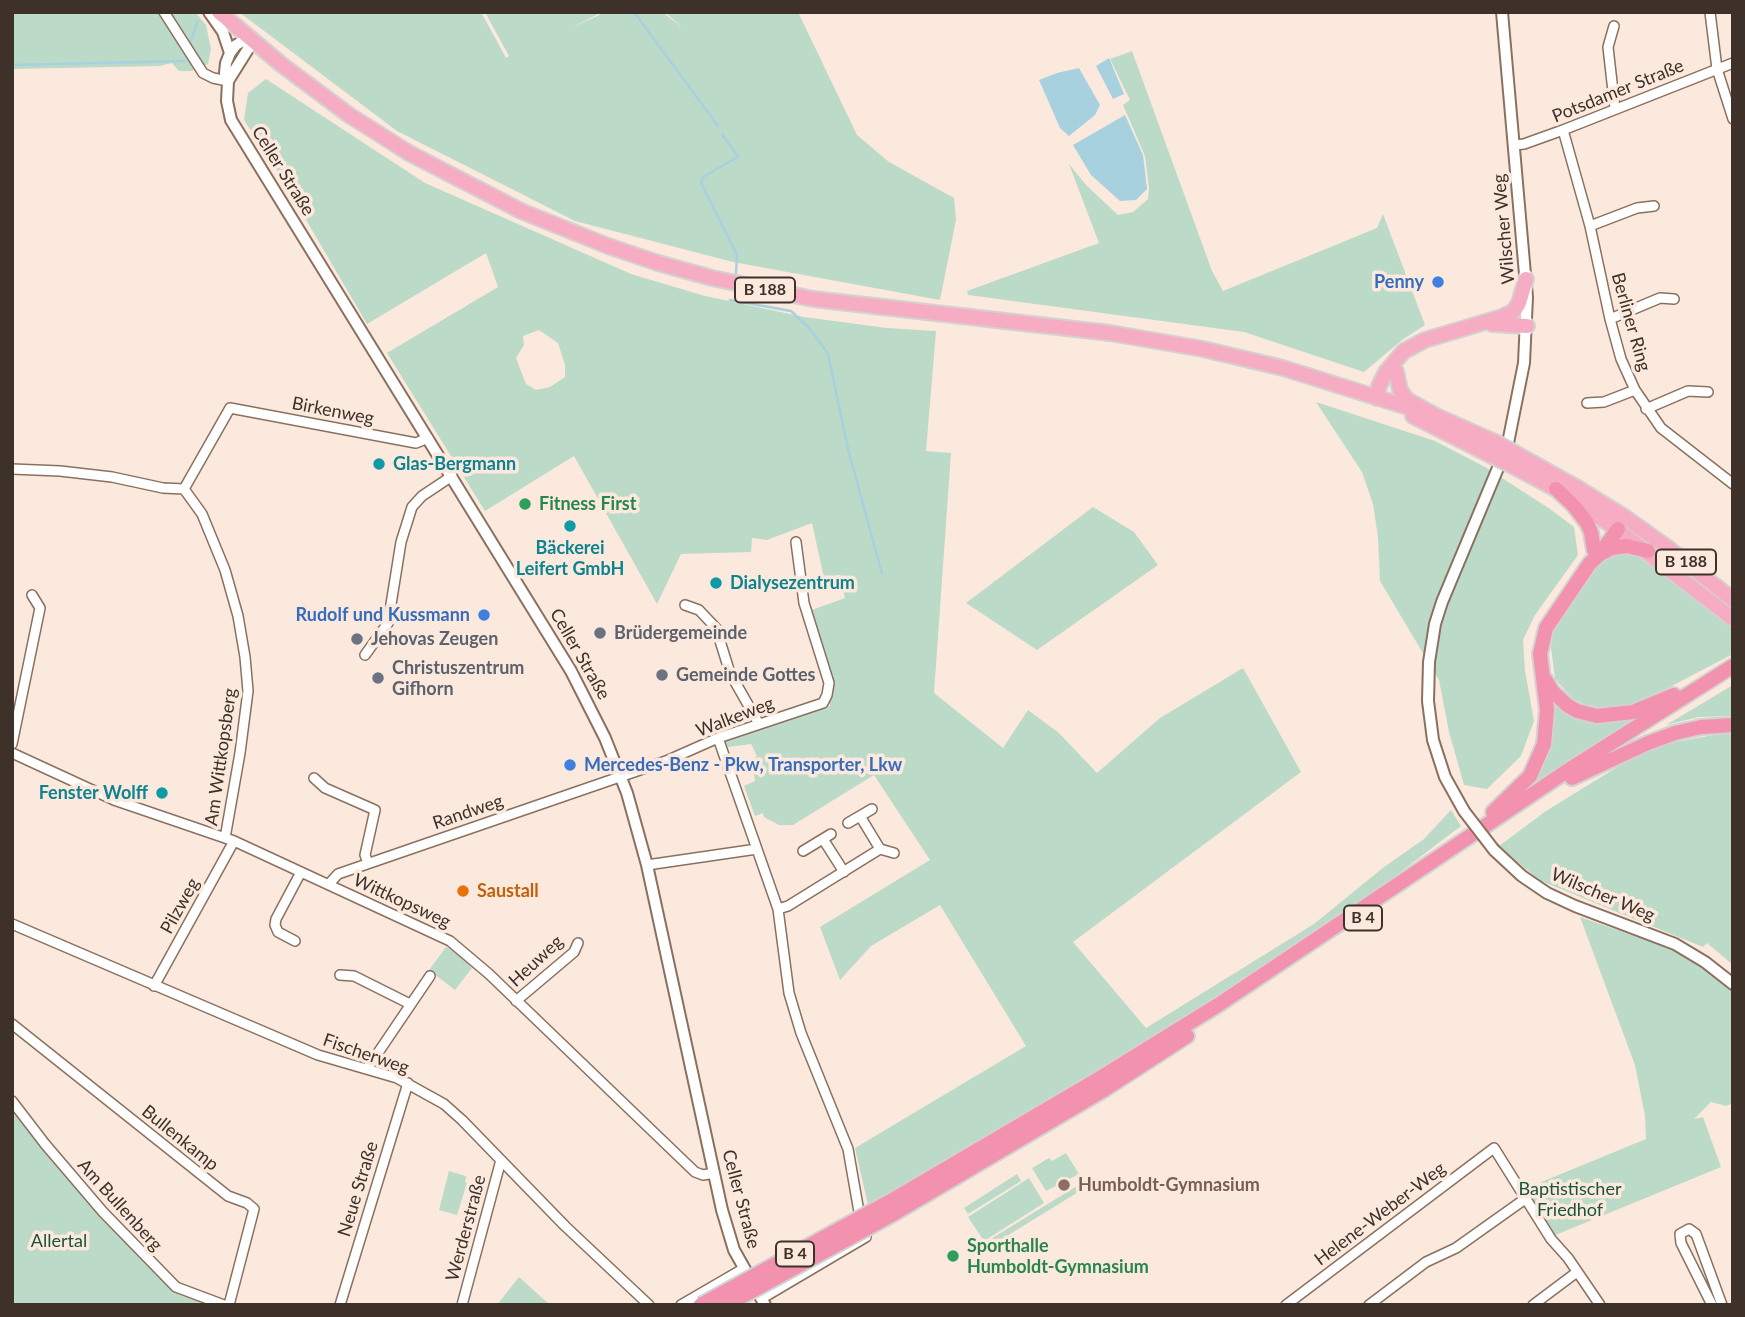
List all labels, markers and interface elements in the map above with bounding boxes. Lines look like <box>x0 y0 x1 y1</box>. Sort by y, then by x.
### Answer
street label: Potsdamer Straße <box>1549 55 1687 127</box>
street label: Celler Straße <box>247 122 319 220</box>
street label: Wilscher Weg <box>1488 173 1520 285</box>
street label: Berliner Ring <box>1607 270 1655 374</box>
place label: Penny <box>1374 271 1424 293</box>
marker: Penny <box>1430 274 1446 290</box>
road number: B 188 <box>735 278 795 302</box>
street label: Birkenweg <box>290 392 376 430</box>
place label: Glas-Bergmann <box>393 453 516 475</box>
marker: Glas-Bergmann <box>371 456 387 472</box>
place label: Fitness First <box>539 493 636 515</box>
marker: Fitness First <box>517 496 533 512</box>
marker: Bäckerei Leifert GmbH <box>562 518 578 534</box>
place label: Bäckerei Leifert GmbH <box>516 537 624 580</box>
road number: B 188 <box>1656 550 1716 575</box>
place label: Dialysezentrum <box>730 572 855 594</box>
marker: Dialysezentrum <box>708 575 724 591</box>
place label: Rudolf und Kussmann <box>296 604 470 626</box>
street label: Celler Straße <box>545 605 615 703</box>
marker: Rudolf und Kussmann <box>476 607 492 623</box>
place label: Brüdergemeinde <box>614 622 747 644</box>
marker: Brüdergemeinde <box>592 625 608 641</box>
place label: Jehovas Zeugen <box>371 628 498 650</box>
marker: Jehovas Zeugen <box>349 631 365 647</box>
place label: Christuszentrum Gifhorn <box>392 657 524 700</box>
place label: Gemeinde Gottes <box>676 664 815 686</box>
marker: Gemeinde Gottes <box>654 667 670 683</box>
marker: Christuszentrum Gifhorn <box>370 670 386 686</box>
street label: Am Wittkopsberg <box>201 687 241 827</box>
street label: Walkeweg <box>693 692 777 742</box>
place label: Mercedes-Benz - Pkw, Transporter, Lkw <box>584 754 902 776</box>
marker: Mercedes-Benz - Pkw, Transporter, Lkw <box>562 757 578 773</box>
place label: Fenster Wolff <box>39 782 148 804</box>
marker: Fenster Wolff <box>154 785 170 801</box>
street label: Randweg <box>430 790 506 834</box>
street label: Wilscher Weg <box>1548 863 1658 927</box>
street label: Wittkopsweg <box>350 869 454 933</box>
street label: Pilzweg <box>156 874 204 938</box>
place label: Saustall <box>477 880 539 902</box>
marker: Saustall <box>455 883 471 899</box>
road number: B 4 <box>1344 906 1382 930</box>
street label: Heuweg <box>505 931 567 991</box>
street label: Fischerweg <box>320 1029 412 1079</box>
street label: Bullenkamp <box>137 1100 223 1176</box>
street label: Neue Straße <box>333 1139 383 1239</box>
street label: Celler Straße <box>717 1147 765 1251</box>
street label: Am Bullenberg <box>73 1155 167 1255</box>
street label: Helene-Weber-Weg <box>1310 1158 1450 1270</box>
street label: Werderstraße <box>441 1173 491 1283</box>
place label: Humboldt-Gymnasium <box>1078 1174 1260 1196</box>
marker: Humboldt-Gymnasium <box>1056 1177 1072 1193</box>
park label: Baptistischer Friedhof <box>1519 1178 1621 1220</box>
park label: Allertal <box>31 1230 87 1252</box>
place label: Sporthalle Humboldt-Gymnasium <box>967 1235 1149 1278</box>
road number: B 4 <box>776 1242 814 1266</box>
marker: Sporthalle Humboldt-Gymnasium <box>945 1248 961 1264</box>

